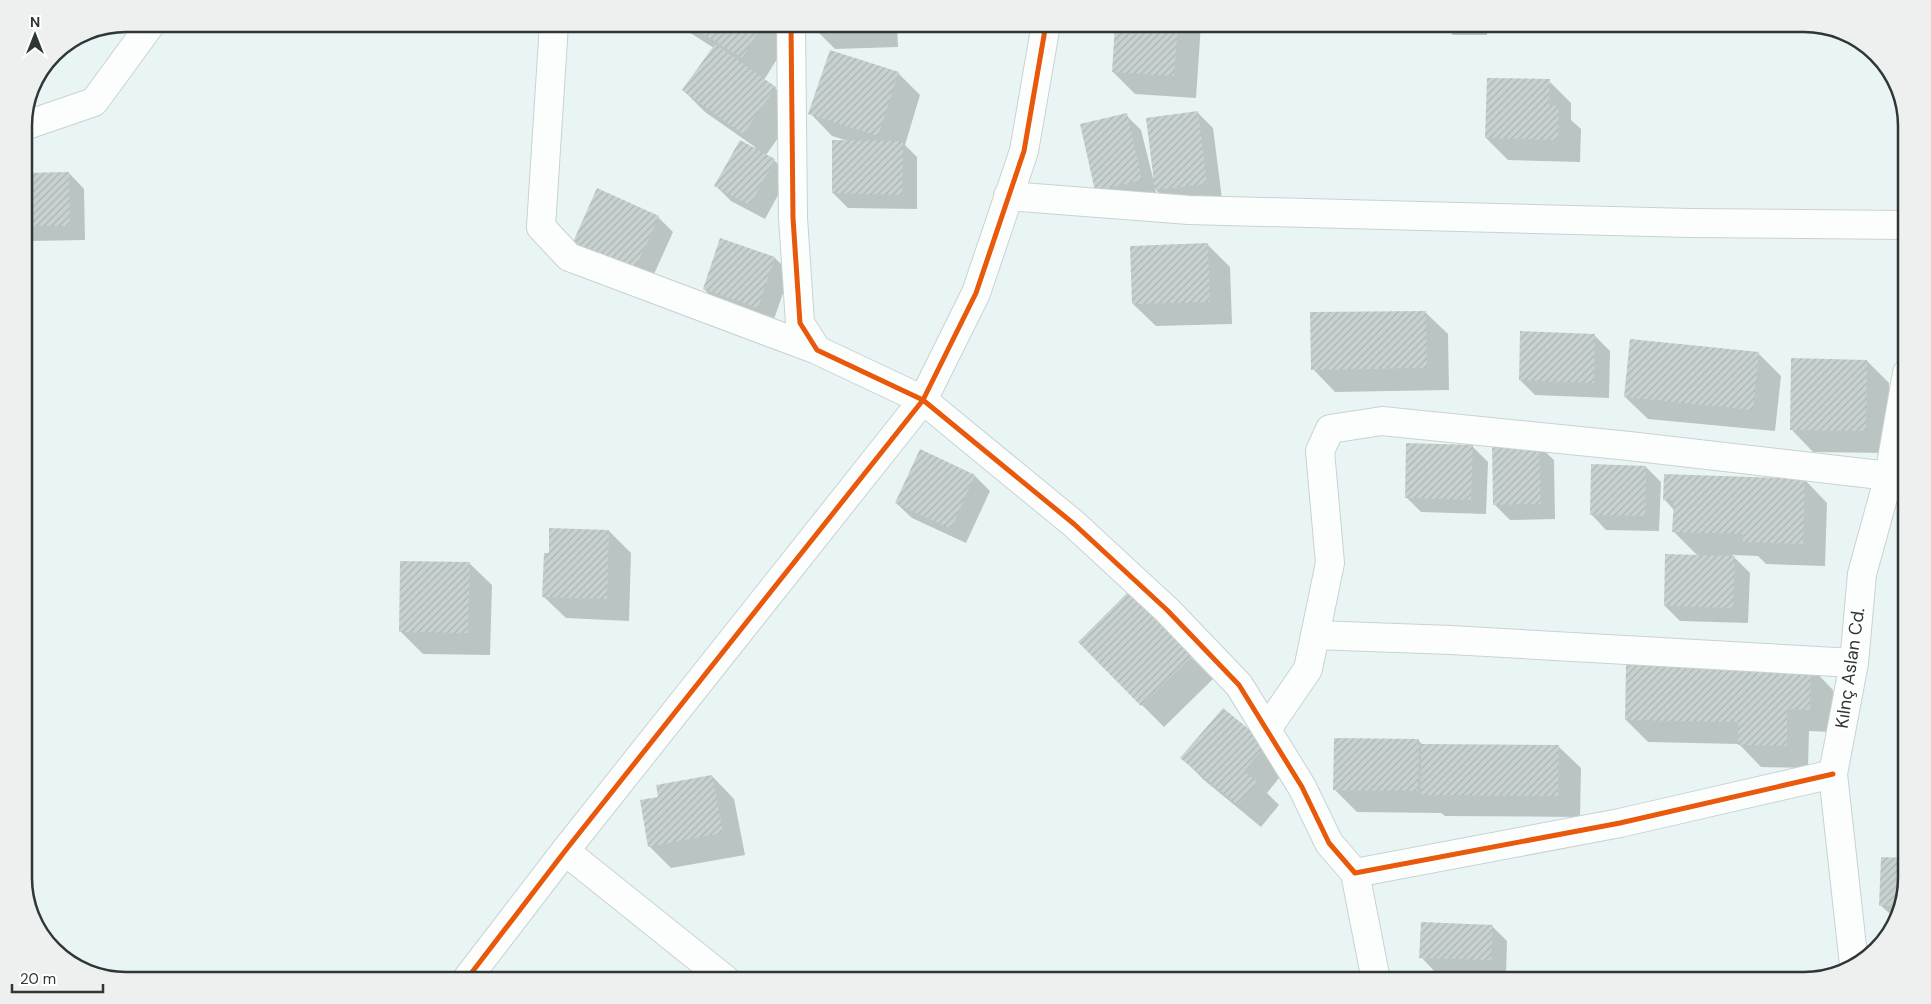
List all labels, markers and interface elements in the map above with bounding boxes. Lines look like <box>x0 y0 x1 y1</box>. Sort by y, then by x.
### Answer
north arrow <box>10 10 60 60</box>
text: N <box>30 13 40 31</box>
street label: Kılnç Aslan Cd. <box>1830 606 1870 730</box>
scale bar <box>12 962 104 994</box>
text: 20 m <box>20 969 56 989</box>

